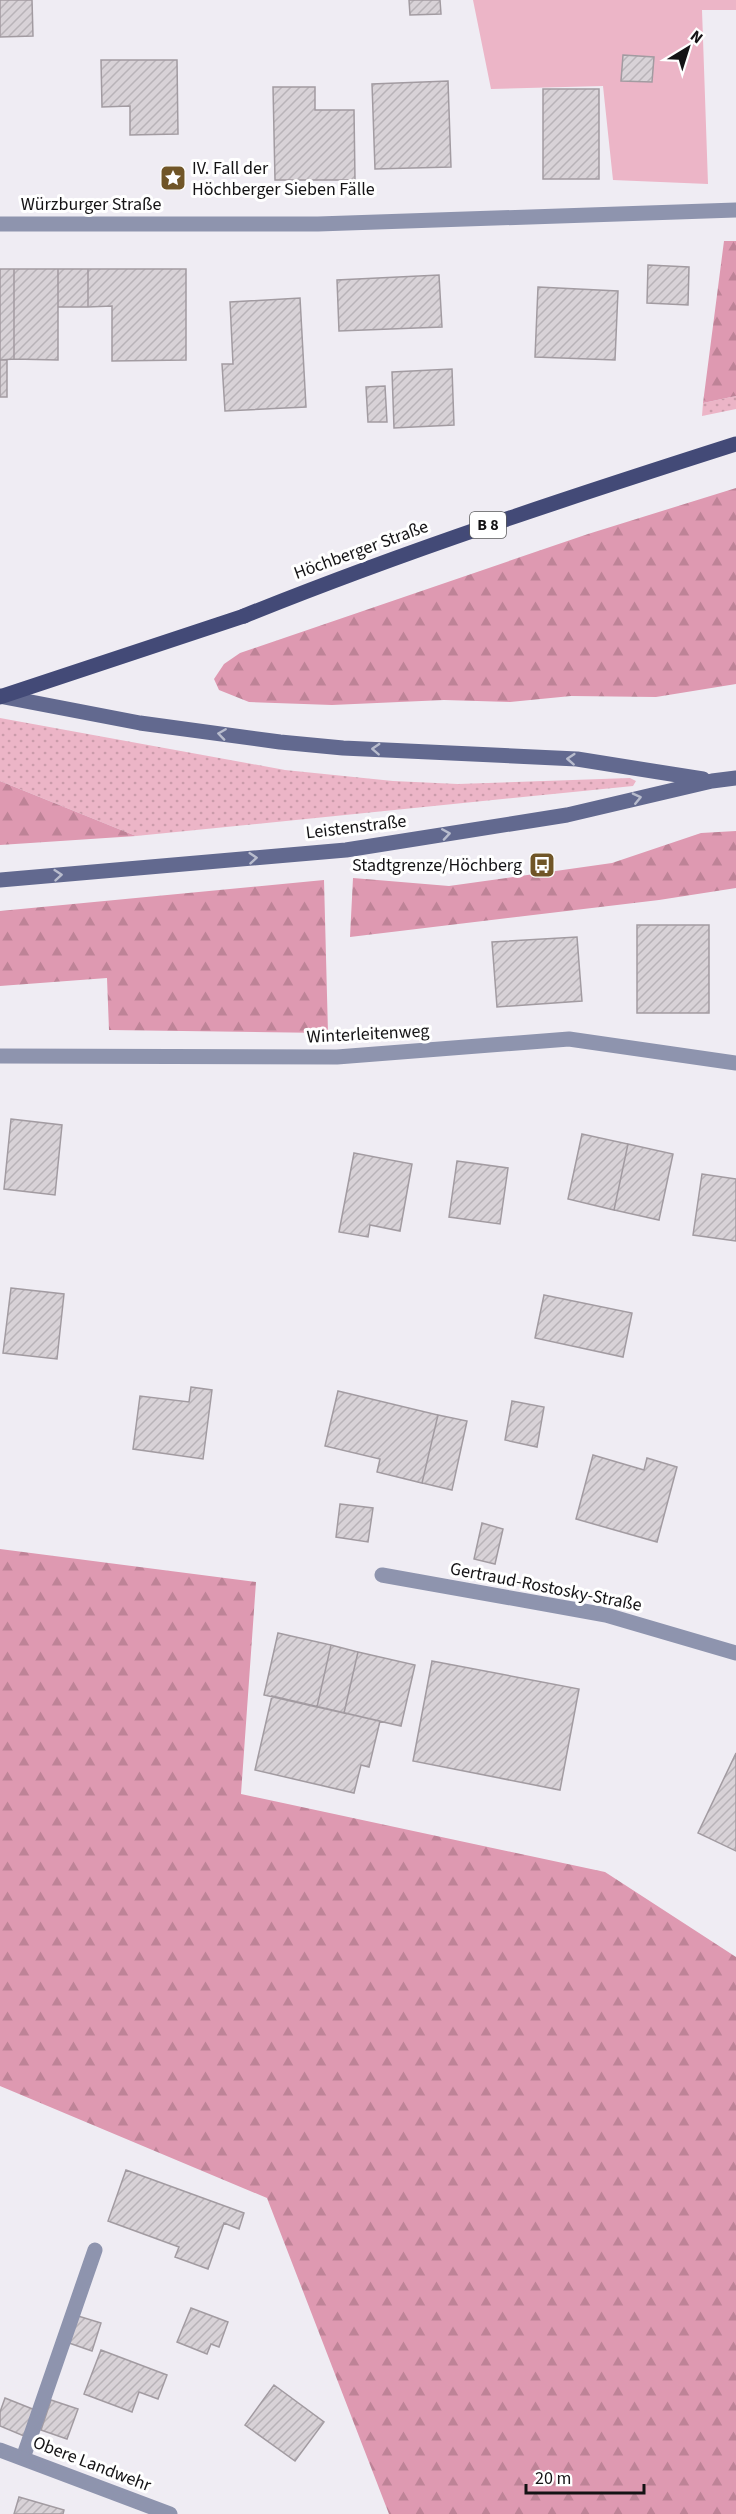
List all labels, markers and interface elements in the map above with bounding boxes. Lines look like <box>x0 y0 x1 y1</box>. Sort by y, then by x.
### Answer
north arrow <box>658 18 718 78</box>
text: N <box>686 25 708 49</box>
place label: IV. Fall der Höchberger Sieben Fälle <box>192 156 375 202</box>
place icon: IV. Fall der Höchberger Sieben Fälle <box>158 163 188 193</box>
street label: Würzburger Straße <box>21 192 161 217</box>
road number: B 8 <box>470 512 506 538</box>
street label: Höchberger Straße <box>290 514 432 586</box>
one-way arrow <box>217 728 226 741</box>
one-way arrow <box>372 743 381 756</box>
one-way arrow <box>566 752 575 765</box>
one-way arrow <box>632 793 642 806</box>
street label: Leistenstraße <box>304 808 408 846</box>
one-way arrow <box>441 829 451 841</box>
bus stop icon: Stadtgrenze/Höchberg <box>527 850 557 880</box>
one-way arrow <box>248 852 257 865</box>
place label: Stadtgrenze/Höchberg <box>352 853 522 878</box>
one-way arrow <box>54 869 63 882</box>
street label: Winterleitenweg <box>306 1018 430 1050</box>
street label: Gertraud-Rostosky-Straße <box>448 1556 644 1618</box>
street label: Obere Landwehr <box>29 2430 155 2498</box>
scale bar <box>526 2457 644 2495</box>
text: 20 m <box>535 2466 571 2491</box>

